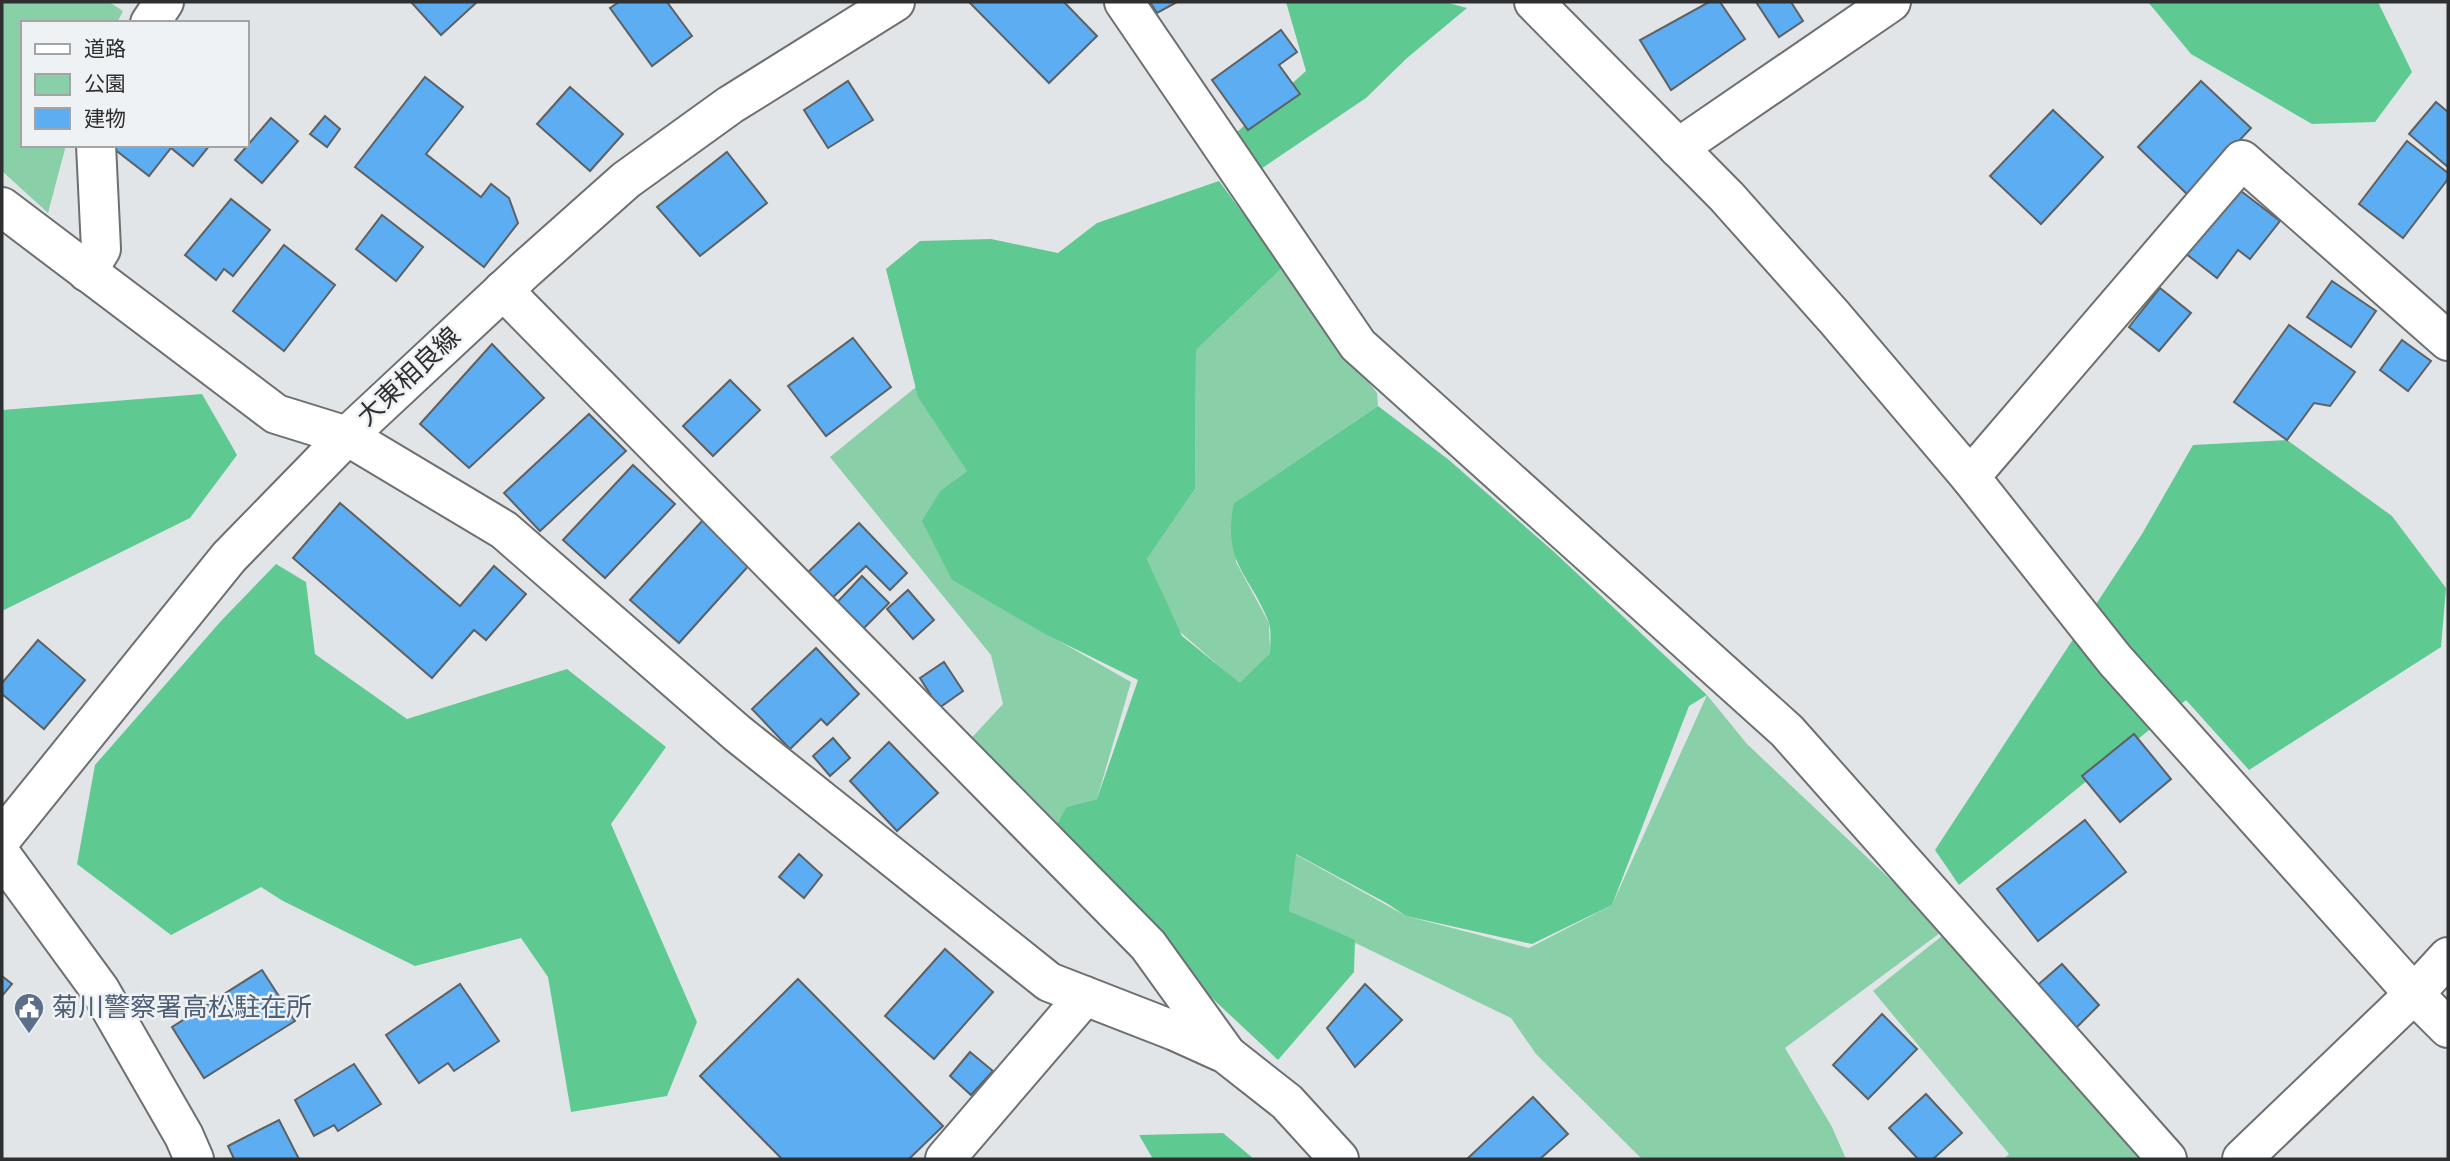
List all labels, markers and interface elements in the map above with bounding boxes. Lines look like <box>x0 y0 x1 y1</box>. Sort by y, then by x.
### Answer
legend <box>21 21 248 147</box>
text: 道路 <box>84 38 126 60</box>
text: 公園 <box>84 74 126 95</box>
text: 建物 <box>84 108 126 130</box>
street label: 大東相良線 <box>352 322 465 431</box>
public building icon: 菊川警察署高松駐在所 <box>12 991 46 1035</box>
place label: 菊川警察署高松駐在所 <box>52 994 312 1021</box>

